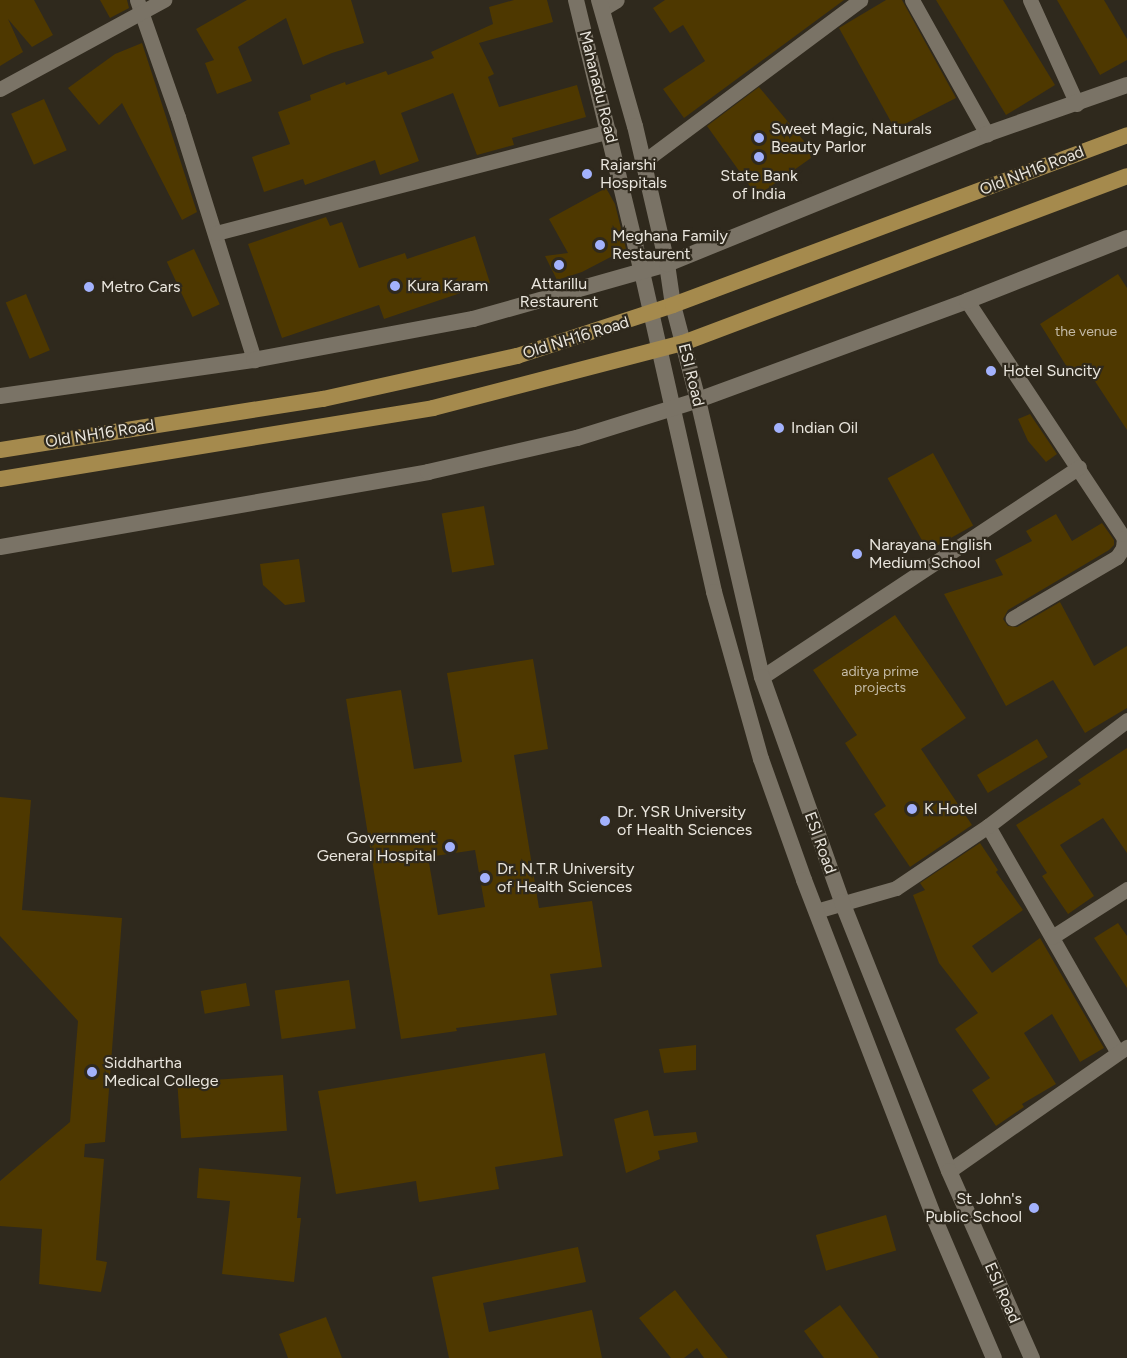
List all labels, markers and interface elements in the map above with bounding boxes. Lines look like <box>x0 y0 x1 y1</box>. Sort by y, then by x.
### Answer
street label: Mahanadu Road <box>575 29 621 145</box>
place label: Sweet Magic, Naturals Beauty Parlor <box>771 119 932 157</box>
marker: Sweet Magic, Naturals Beauty Parlor <box>752 131 766 145</box>
street label: Old NH16 Road <box>977 142 1087 200</box>
marker: State Bank of India <box>752 150 766 164</box>
place label: Rajarshi Hospitals <box>600 155 667 193</box>
marker: Rajarshi Hospitals <box>578 165 596 183</box>
place label: State Bank of India <box>720 166 798 204</box>
place label: Meghana Family Restaurent <box>612 226 728 264</box>
marker: Meghana Family Restaurent <box>593 238 607 252</box>
marker: Attarillu Restaurent <box>552 258 566 272</box>
place label: Attarillu Restaurent <box>520 274 598 312</box>
place label: Kura Karam <box>407 276 488 296</box>
place label: Metro Cars <box>101 277 181 297</box>
marker: Kura Karam <box>388 279 402 293</box>
marker: Metro Cars <box>82 280 96 294</box>
street label: Old NH16 Road <box>521 313 631 363</box>
house number: the venue <box>1055 324 1117 340</box>
street label: ESI Road <box>674 341 708 409</box>
place label: Hotel Suncity <box>1003 361 1101 381</box>
marker: Hotel Suncity <box>984 364 998 378</box>
street label: Old NH16 Road <box>44 416 156 452</box>
place label: Indian Oil <box>791 418 858 438</box>
marker: Indian Oil <box>772 421 786 435</box>
place label: Narayana English Medium School <box>869 535 992 573</box>
marker: Narayana English Medium School <box>850 547 864 561</box>
house number: aditya prime projects <box>841 664 919 696</box>
place label: K Hotel <box>924 799 977 819</box>
place label: Dr. YSR University of Health Sciences <box>617 802 752 840</box>
marker: K Hotel <box>905 802 919 816</box>
street label: ESI Road <box>800 809 840 877</box>
marker: Dr. YSR University of Health Sciences <box>598 814 612 828</box>
place label: Government General Hospital <box>317 828 436 866</box>
marker: Government General Hospital <box>441 838 459 856</box>
place label: Dr. N.T.R University of Health Sciences <box>497 859 634 897</box>
marker: Dr. N.T.R University of Health Sciences <box>478 871 492 885</box>
place label: Siddhartha Medical College <box>104 1053 218 1091</box>
marker: Siddhartha Medical College <box>85 1065 99 1079</box>
place label: St John's Public School <box>925 1189 1022 1227</box>
marker: St John's Public School <box>1027 1201 1041 1215</box>
street label: ESI Road <box>980 1260 1024 1326</box>

